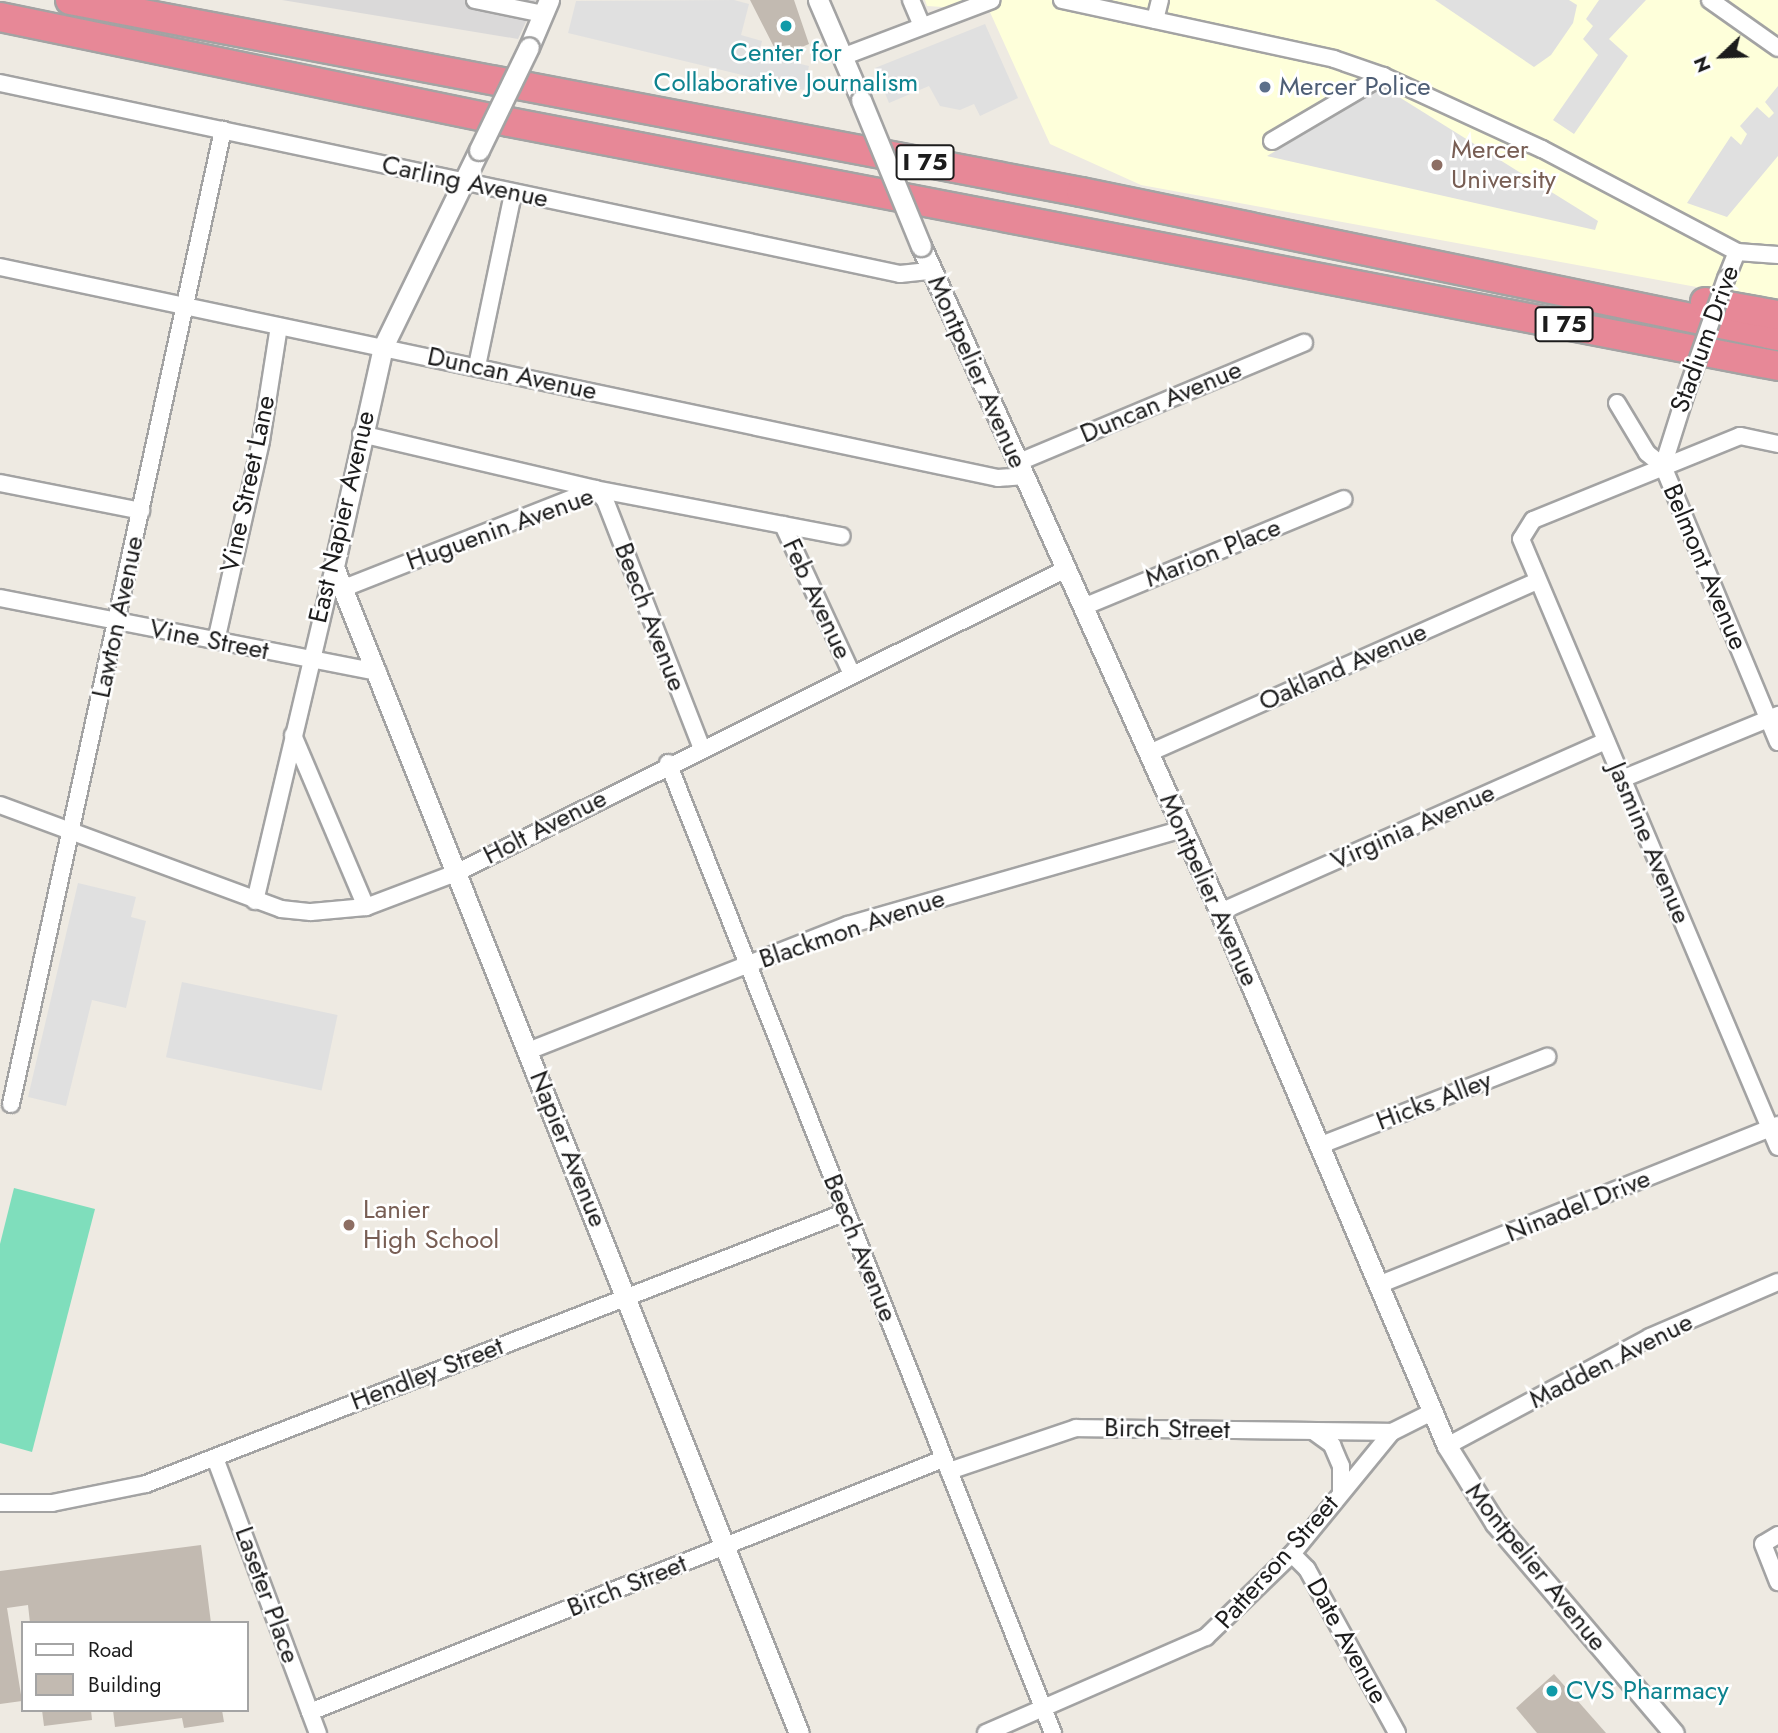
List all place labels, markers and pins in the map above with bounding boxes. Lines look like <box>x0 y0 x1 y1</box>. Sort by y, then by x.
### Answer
marker: Center for Collaborative Journalism <box>778 18 794 34</box>
place label: Center for Collaborative Journalism <box>654 37 918 98</box>
place label: Mercer Police <box>1279 71 1431 103</box>
marker: Mercer Police <box>1257 79 1273 95</box>
place label: Mercer University <box>1451 134 1556 196</box>
marker: Mercer University <box>1429 157 1445 173</box>
place label: Lanier High School <box>363 1194 499 1256</box>
marker: Lanier High School <box>341 1217 357 1233</box>
place label: CVS Pharmacy <box>1566 1675 1729 1707</box>
marker: CVS Pharmacy <box>1544 1683 1560 1699</box>

